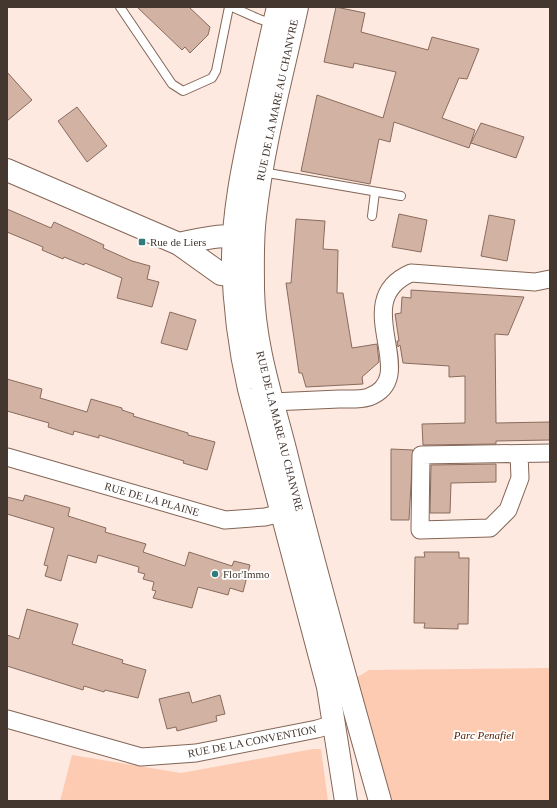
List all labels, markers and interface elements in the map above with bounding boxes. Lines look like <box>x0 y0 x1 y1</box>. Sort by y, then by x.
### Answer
street label: RUE DE LA MARE AU CHANVRE <box>254 18 300 182</box>
place label: Rue de Liers <box>150 236 206 248</box>
marker: Rue de Liers <box>137 237 147 247</box>
street label: RUE DE LA MARE AU CHANVRE <box>254 350 306 513</box>
street label: RUE DE LA PLAINE <box>103 480 201 518</box>
place label: Flor'Immo <box>223 568 270 580</box>
marker: Flor'Immo <box>210 569 220 579</box>
street label: RUE DE LA CONVENTION <box>187 723 318 759</box>
park label: Parc Penafiel <box>453 729 514 741</box>

